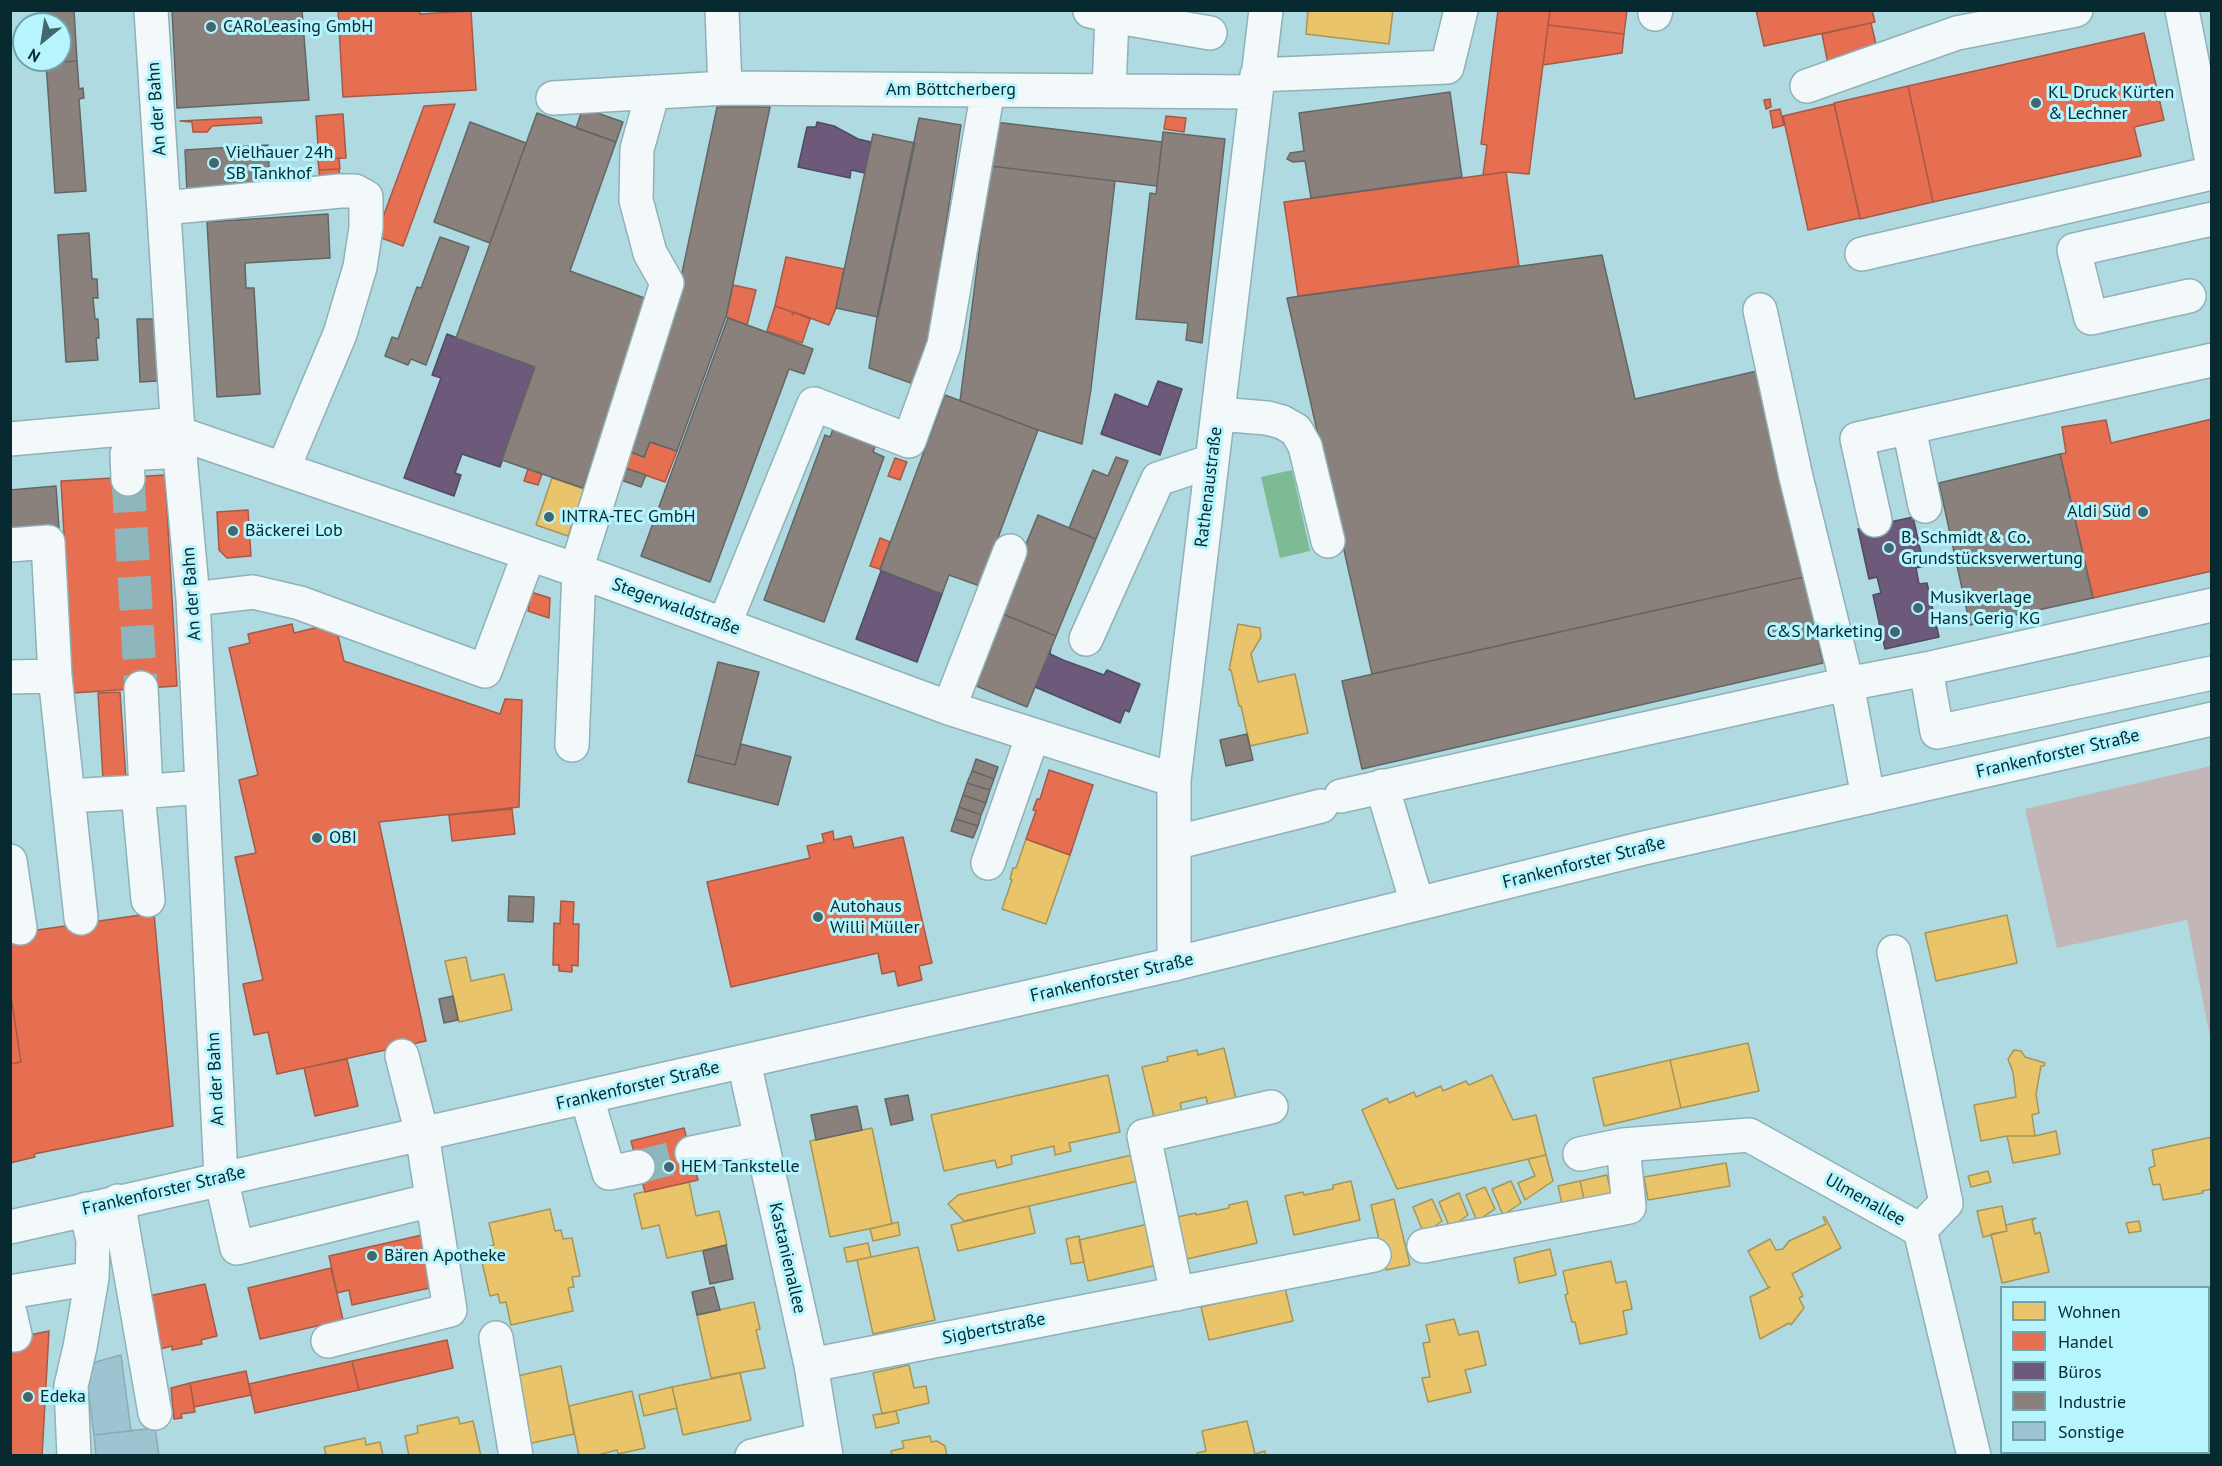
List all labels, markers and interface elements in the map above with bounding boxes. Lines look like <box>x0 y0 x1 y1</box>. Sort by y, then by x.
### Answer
north arrow <box>12 12 72 72</box>
place label: CARoLeasing GmbH <box>223 16 373 38</box>
marker: CARoLeasing GmbH <box>204 20 218 34</box>
text: N <box>24 45 44 67</box>
street label: An der Bahn <box>143 61 171 157</box>
street label: Am Böttcherberg <box>886 79 1016 101</box>
place label: KL Druck Kürten & Lechner <box>2048 82 2174 124</box>
marker: KL Druck Kürten & Lechner <box>2029 96 2043 110</box>
place label: Vielhauer 24h SB Tankhof <box>226 142 333 184</box>
marker: Vielhauer 24h SB Tankhof <box>207 156 221 170</box>
street label: Rathenaustraße <box>1191 425 1227 549</box>
place label: Aldi Süd <box>2067 501 2131 523</box>
marker: Aldi Süd <box>2136 505 2150 519</box>
place label: INTRA-TEC GmbH <box>561 506 696 528</box>
marker: INTRA-TEC GmbH <box>542 510 556 524</box>
place label: Bäckerei Lob <box>245 520 343 542</box>
marker: Bäckerei Lob <box>226 524 240 538</box>
place label: B. Schmidt & Co. Grundstücksverwertung <box>1901 527 2083 570</box>
marker: B. Schmidt & Co. Grundstücksverwertung <box>1882 541 1896 555</box>
street label: An der Bahn <box>178 546 206 642</box>
street label: Stegerwaldstraße <box>609 574 743 640</box>
place label: Musikverlage Hans Gerig KG <box>1930 587 2040 630</box>
marker: Musikverlage Hans Gerig KG <box>1911 601 1925 615</box>
place label: C&S Marketing <box>1766 621 1883 643</box>
marker: C&S Marketing <box>1888 625 1902 639</box>
street label: Frankenforster Straße <box>1974 725 2142 783</box>
place label: OBI <box>329 827 357 849</box>
marker: OBI <box>310 831 324 845</box>
street label: Frankenforster Straße <box>1500 832 1668 894</box>
place label: Autohaus Willi Müller <box>830 896 920 938</box>
marker: Autohaus Willi Müller <box>811 910 825 924</box>
street label: Frankenforster Straße <box>1028 949 1196 1007</box>
street label: An der Bahn <box>203 1031 229 1127</box>
street label: Frankenforster Straße <box>554 1057 722 1115</box>
place label: HEM Tankstelle <box>681 1156 800 1178</box>
marker: HEM Tankstelle <box>662 1160 676 1174</box>
street label: Frankenforster Straße <box>80 1162 248 1220</box>
street label: Ulmenallee <box>1821 1169 1909 1231</box>
street label: Kastanienallee <box>764 1200 810 1316</box>
place label: Bären Apotheke <box>384 1245 506 1267</box>
marker: Bären Apotheke <box>365 1249 379 1263</box>
legend <box>2000 1286 2210 1454</box>
text: Wohnen <box>2058 1300 2120 1323</box>
street label: Sigbertstraße <box>941 1308 1047 1350</box>
text: Handel <box>2058 1330 2113 1353</box>
text: Büros <box>2058 1360 2102 1383</box>
place label: Edeka <box>40 1386 86 1408</box>
marker: Edeka <box>21 1390 35 1404</box>
text: Industrie <box>2058 1390 2126 1413</box>
text: Sonstige <box>2058 1420 2124 1443</box>

